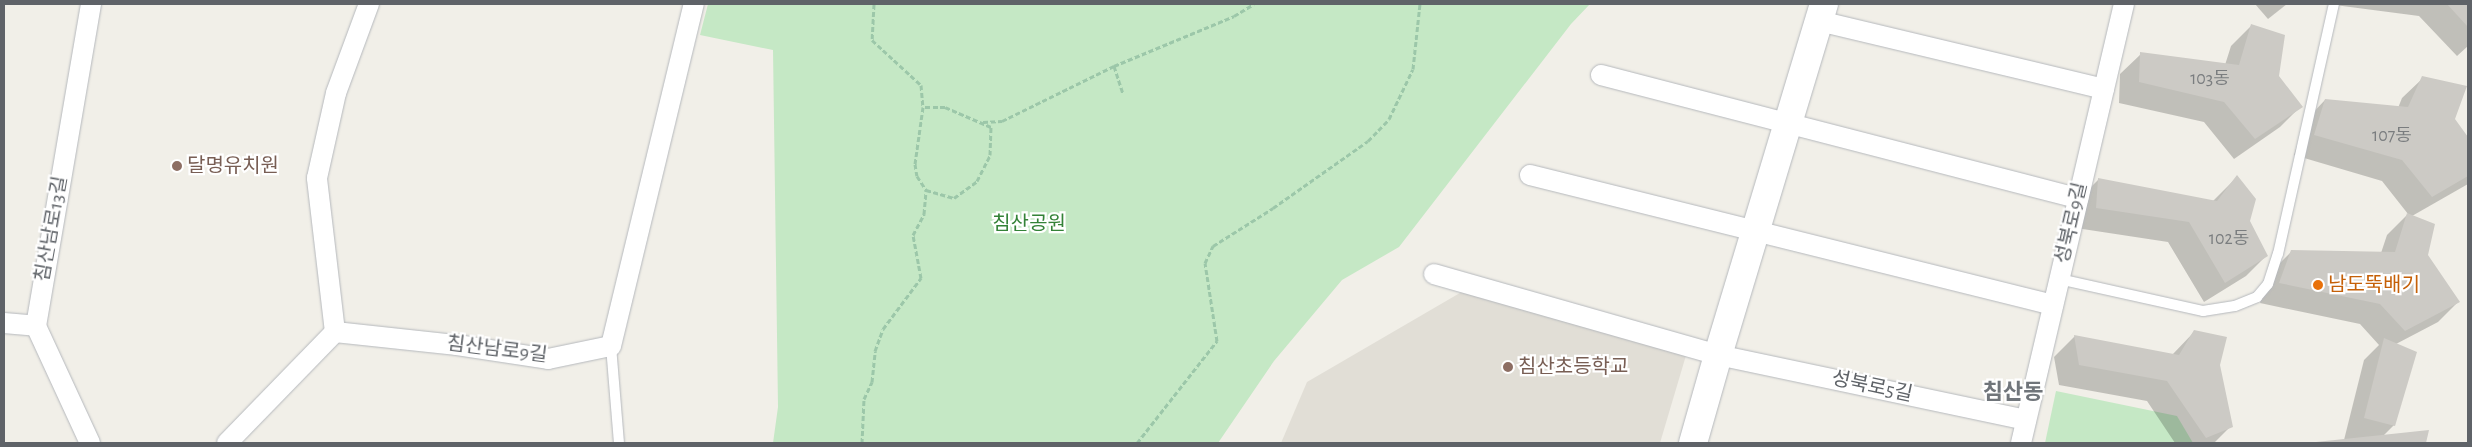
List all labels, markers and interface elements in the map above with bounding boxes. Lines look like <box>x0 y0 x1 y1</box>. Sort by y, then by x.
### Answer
house number: 103동 <box>2190 68 2230 90</box>
house number: 107동 <box>2372 125 2412 147</box>
place label: 달명유치원 <box>187 154 279 178</box>
marker: 달명유치원 <box>171 160 183 172</box>
street label: 침산남로13길 <box>31 174 73 284</box>
street label: 성북로9길 <box>2051 180 2093 266</box>
park label: 침산공원 <box>992 212 1066 236</box>
house number: 102동 <box>2209 228 2249 250</box>
place label: 남도뚝배기 <box>2328 273 2420 297</box>
marker: 남도뚝배기 <box>2312 279 2324 291</box>
street label: 침산남로9길 <box>445 332 549 368</box>
place label: 침산초등학교 <box>1518 355 1628 379</box>
marker: 침산초등학교 <box>1502 361 1514 373</box>
street label: 성북로5길 <box>1829 367 1915 407</box>
district label: 침산동 <box>1983 380 2043 406</box>

